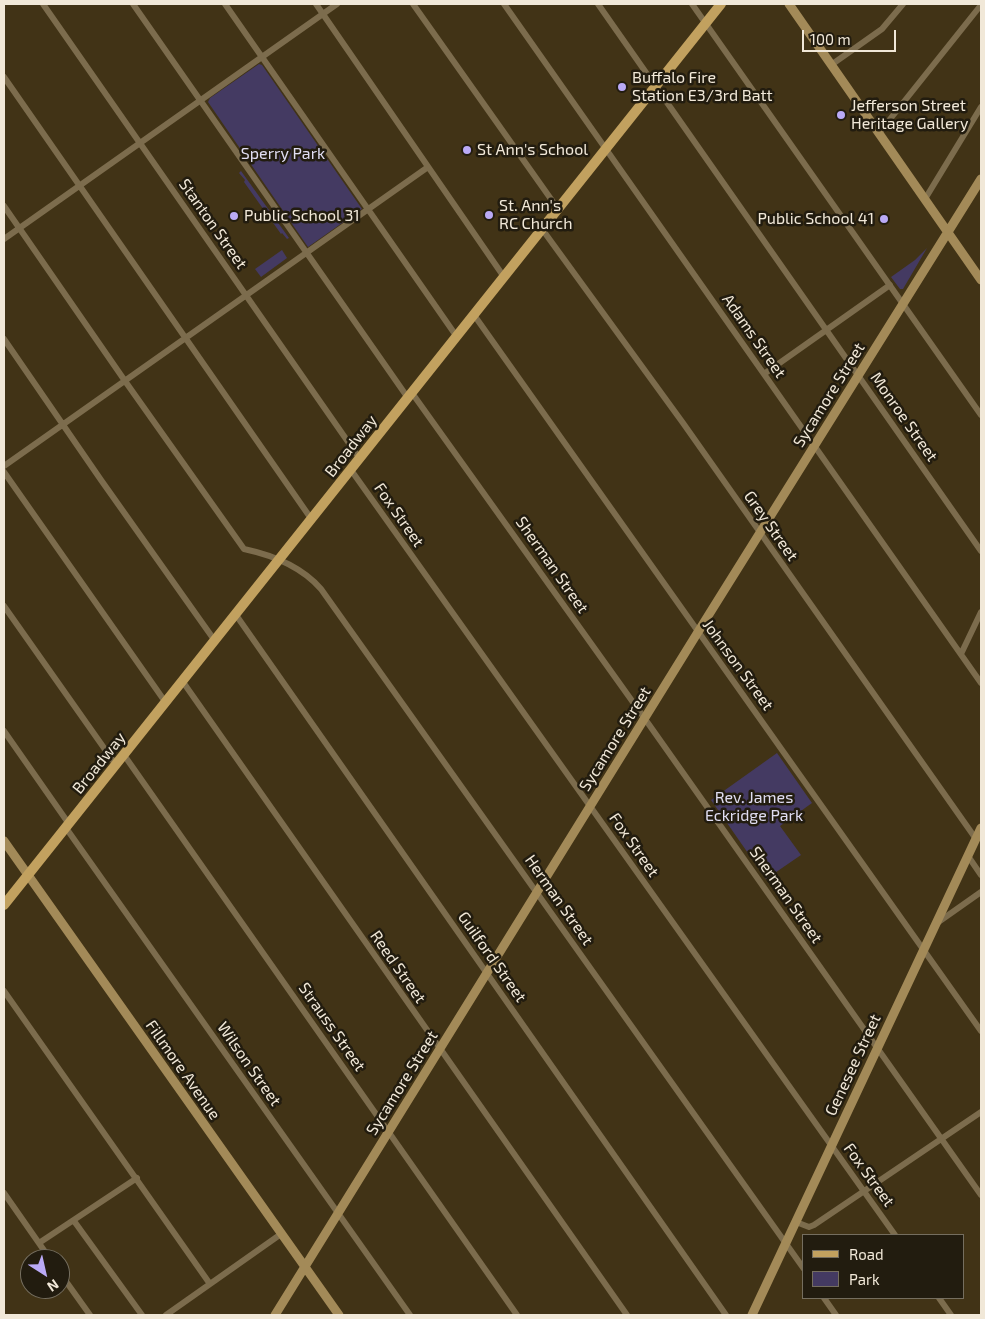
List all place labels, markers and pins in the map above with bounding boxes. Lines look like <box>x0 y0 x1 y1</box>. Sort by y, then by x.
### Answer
place label: Buffalo Fire Station E3/3rd Batt <box>632 68 773 106</box>
marker: Buffalo Fire Station E3/3rd Batt <box>616 81 628 93</box>
place label: Jefferson Street Heritage Gallery <box>851 96 968 134</box>
marker: Jefferson Street Heritage Gallery <box>835 109 847 121</box>
place label: St Ann's School <box>477 140 588 160</box>
marker: St Ann's School <box>461 144 473 156</box>
place label: St. Ann's RC Church <box>499 196 572 234</box>
place label: Public School 31 <box>244 206 360 226</box>
marker: St. Ann's RC Church <box>483 209 495 221</box>
place label: Public School 41 <box>757 209 874 229</box>
marker: Public School 31 <box>228 210 240 222</box>
marker: Public School 41 <box>878 213 890 225</box>

